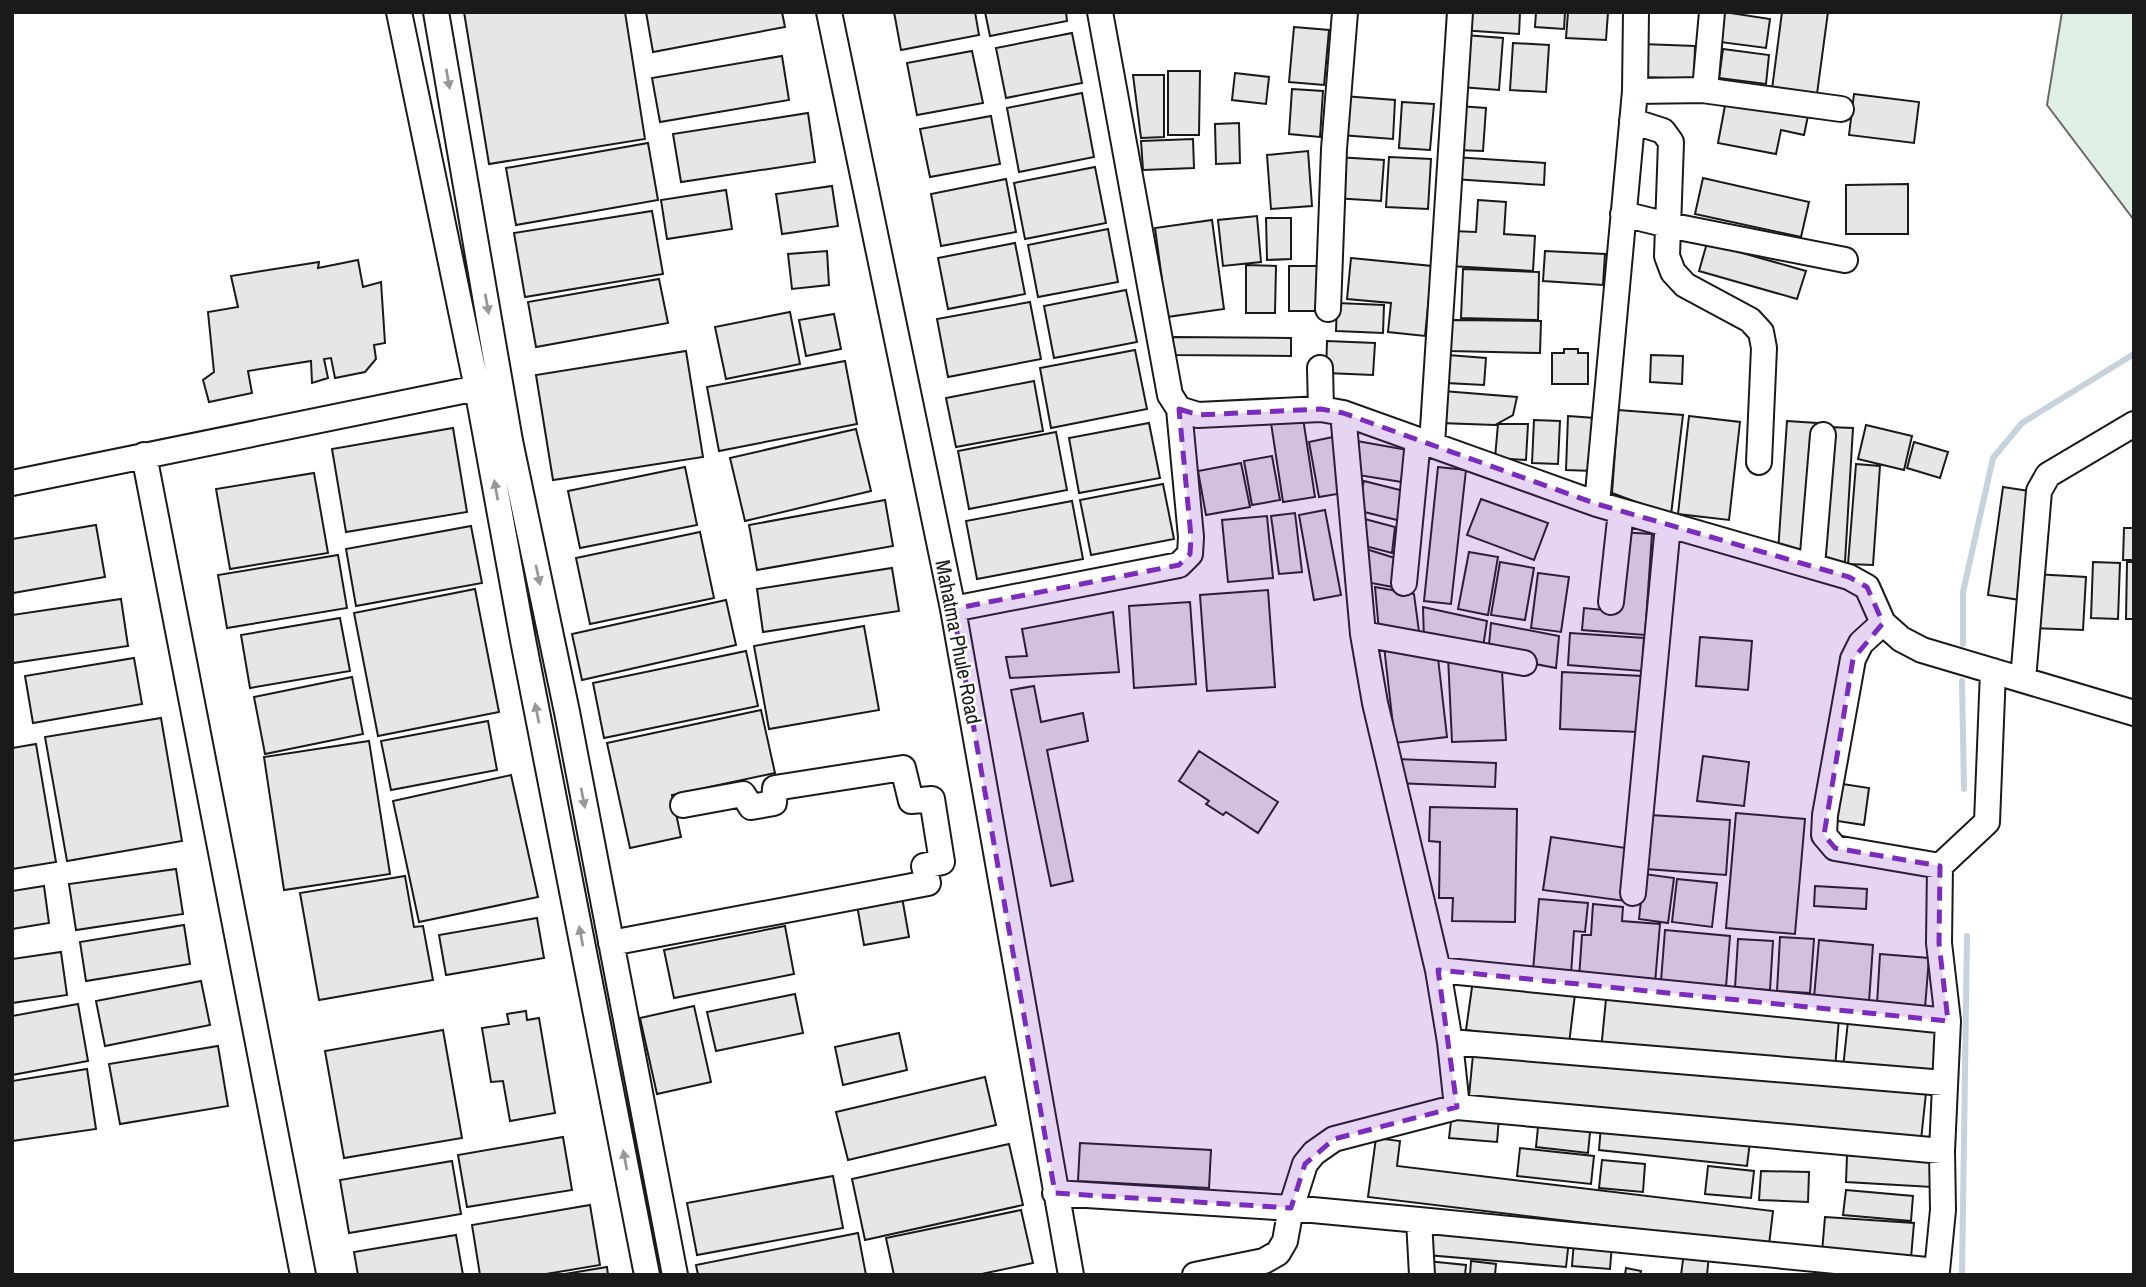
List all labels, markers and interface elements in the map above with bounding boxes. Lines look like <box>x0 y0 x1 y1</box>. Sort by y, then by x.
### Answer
one-way arrow <box>443 69 454 91</box>
one-way arrow <box>482 293 493 315</box>
one-way arrow <box>490 478 501 500</box>
street label: Mahatma Phule Road <box>928 557 989 726</box>
one-way arrow <box>533 564 544 586</box>
one-way arrow <box>532 702 543 724</box>
one-way arrow <box>578 787 589 809</box>
one-way arrow <box>575 925 586 947</box>
one-way arrow <box>619 1149 630 1171</box>

